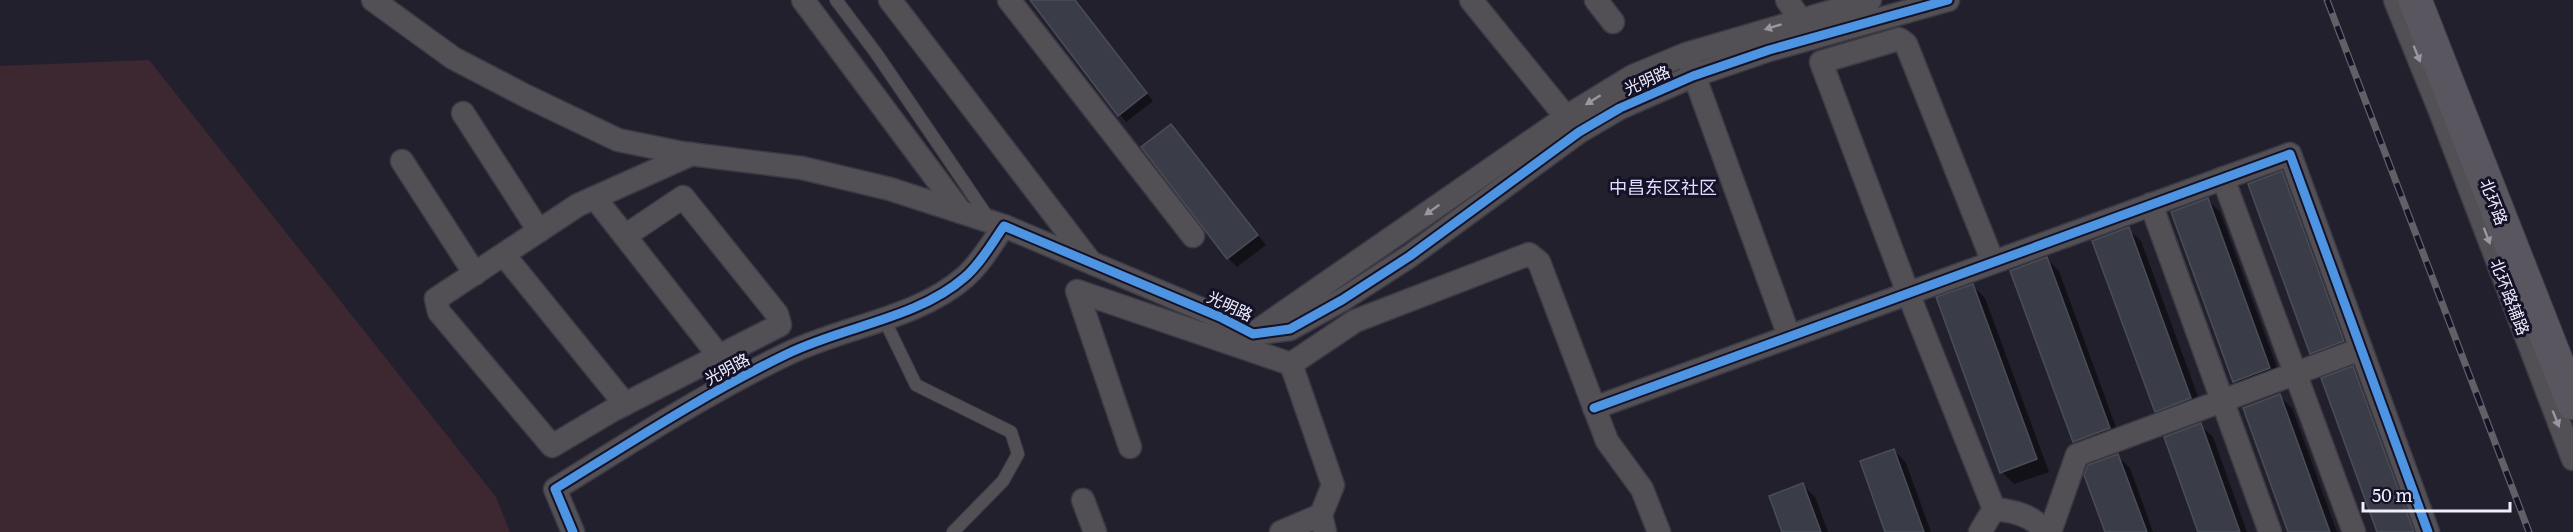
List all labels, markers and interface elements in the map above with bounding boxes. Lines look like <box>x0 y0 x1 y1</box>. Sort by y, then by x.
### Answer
one-way arrow <box>1764 23 1782 32</box>
one-way arrow <box>2413 45 2422 63</box>
street label: 光明路 <box>1620 58 1673 100</box>
one-way arrow <box>1585 95 1601 106</box>
district label: 中昌东区社区 <box>1609 173 1717 200</box>
street label: 北环路 <box>2475 175 2515 228</box>
one-way arrow <box>1424 204 1440 215</box>
one-way arrow <box>2483 227 2492 245</box>
street label: 北环路辅路 <box>2485 255 2536 338</box>
street label: 光明路 <box>1204 284 1257 326</box>
street label: 光明路 <box>700 346 753 390</box>
one-way arrow <box>2551 410 2561 428</box>
scale bar <box>2363 475 2510 513</box>
text: 50 m <box>2372 481 2413 508</box>

